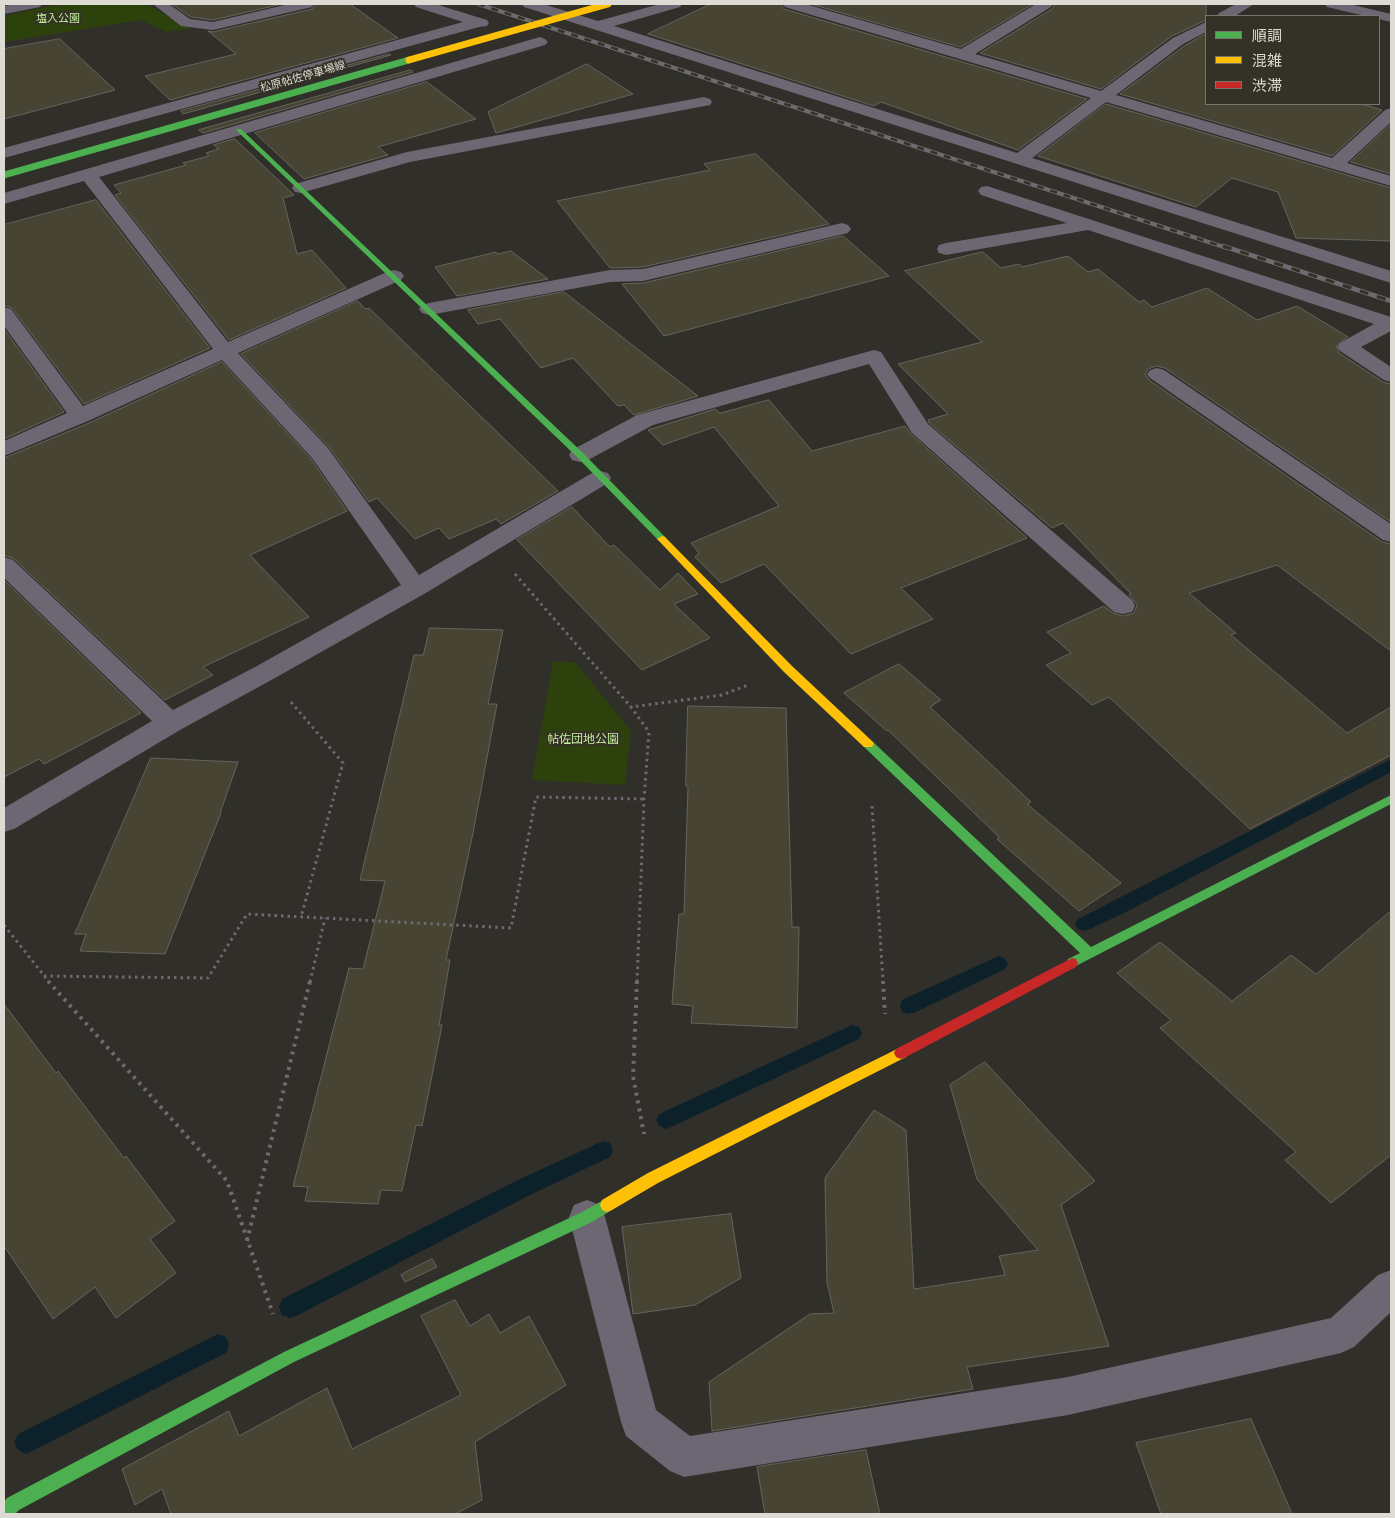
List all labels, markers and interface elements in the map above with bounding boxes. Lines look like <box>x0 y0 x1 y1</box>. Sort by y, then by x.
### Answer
park label: 塩入公園 <box>36 12 80 26</box>
legend <box>1205 15 1380 105</box>
text: 順調 <box>1252 27 1282 44</box>
text: 混雑 <box>1252 52 1282 69</box>
street label: 松原帖佐停車場線 <box>259 59 347 95</box>
text: 渋滞 <box>1252 77 1282 94</box>
park label: 帖佐団地公園 <box>547 733 619 747</box>

